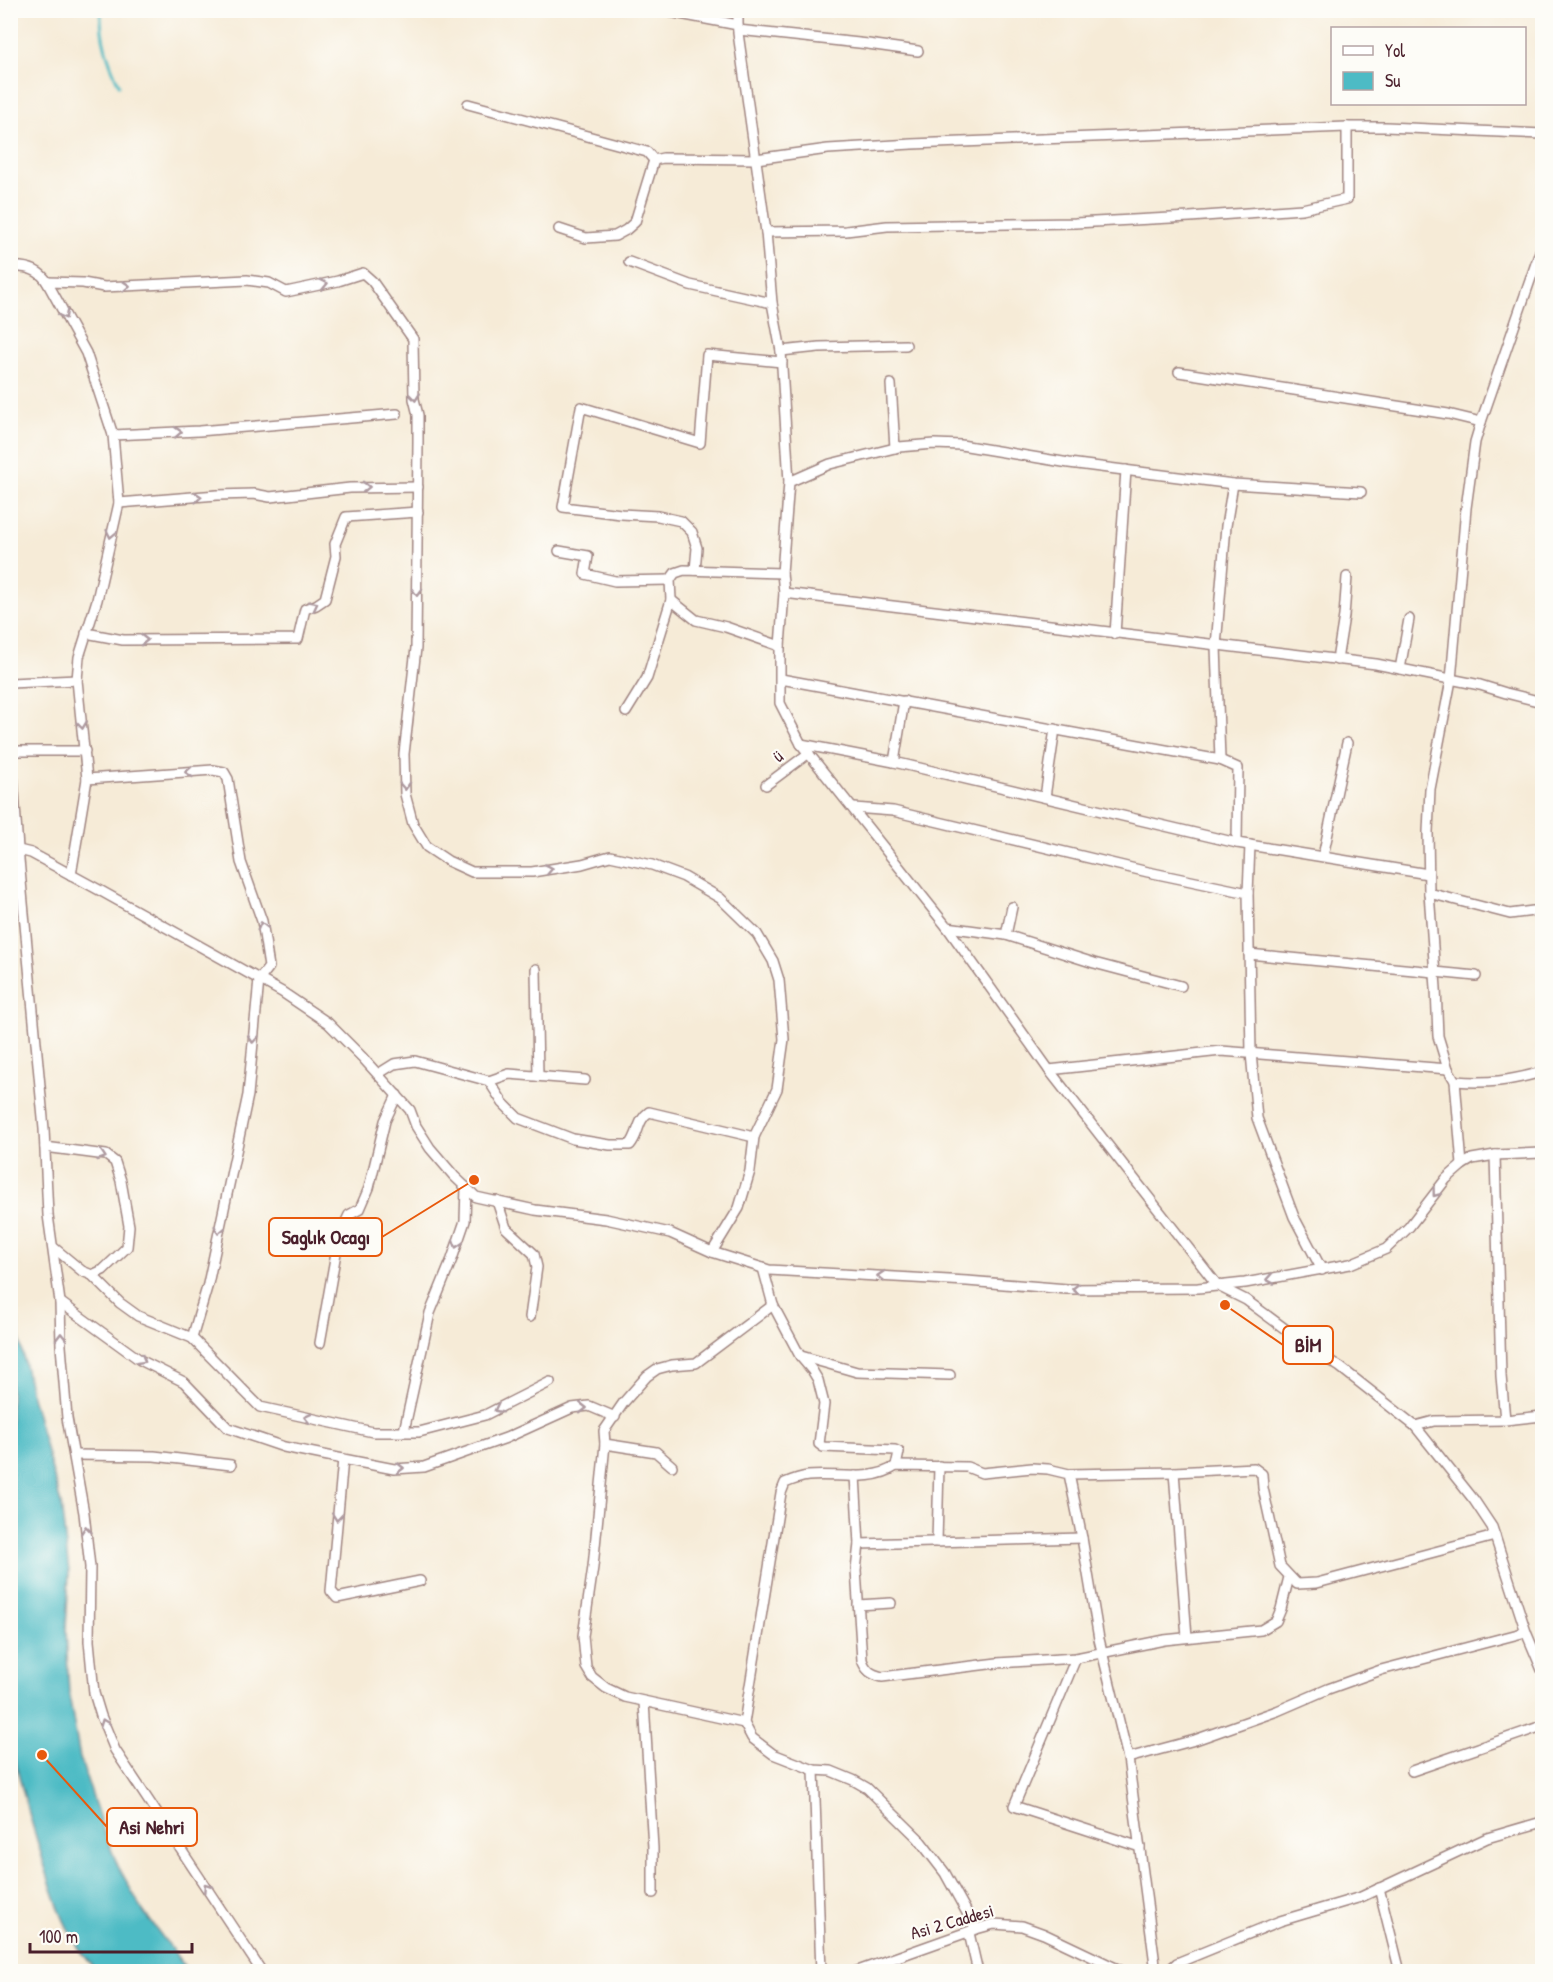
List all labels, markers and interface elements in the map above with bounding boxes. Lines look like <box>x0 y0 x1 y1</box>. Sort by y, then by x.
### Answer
legend <box>1331 27 1526 105</box>
text: Yol <box>1385 38 1405 63</box>
text: Su <box>1385 68 1400 93</box>
one-way arrow <box>319 278 329 291</box>
one-way arrow <box>122 279 131 292</box>
one-way arrow <box>57 308 69 319</box>
one-way arrow <box>408 393 420 402</box>
one-way arrow <box>173 425 182 438</box>
one-way arrow <box>361 481 370 494</box>
one-way arrow <box>193 491 202 504</box>
one-way arrow <box>105 529 118 539</box>
one-way arrow <box>411 587 424 596</box>
one-way arrow <box>308 601 318 612</box>
one-way arrow <box>139 634 148 646</box>
one-way arrow <box>75 720 88 729</box>
street label: ü <box>767 743 788 768</box>
one-way arrow <box>184 765 193 778</box>
one-way arrow <box>399 782 412 791</box>
one-way arrow <box>544 863 554 876</box>
one-way arrow <box>257 921 270 931</box>
one-way arrow <box>247 1034 260 1043</box>
one-way arrow <box>96 1149 107 1161</box>
one-way arrow <box>1432 1187 1443 1198</box>
callout: Saglık Ocagı <box>269 1218 382 1256</box>
text: Saglık Ocagı <box>282 1223 370 1251</box>
one-way arrow <box>213 1225 226 1235</box>
one-way arrow <box>452 1238 465 1249</box>
one-way arrow <box>877 1270 886 1283</box>
one-way arrow <box>1265 1272 1275 1285</box>
one-way arrow <box>1071 1283 1080 1295</box>
callout: BİM <box>1283 1326 1333 1364</box>
text: BİM <box>1295 1331 1321 1358</box>
one-way arrow <box>55 1332 67 1341</box>
one-way arrow <box>136 1353 146 1364</box>
one-way arrow <box>493 1401 504 1413</box>
one-way arrow <box>579 1402 588 1414</box>
one-way arrow <box>303 1412 313 1425</box>
one-way arrow <box>396 1462 405 1474</box>
one-way arrow <box>331 1513 344 1522</box>
one-way arrow <box>80 1525 93 1534</box>
one-way arrow <box>99 1718 111 1729</box>
callout: Asi Nehri <box>107 1808 197 1846</box>
text: Asi Nehri <box>119 1813 185 1840</box>
one-way arrow <box>203 1883 214 1894</box>
street label: Asi 2 Caddesi <box>907 1898 996 1945</box>
scale bar <box>30 1916 192 1954</box>
text: 100 m <box>39 1924 78 1949</box>

